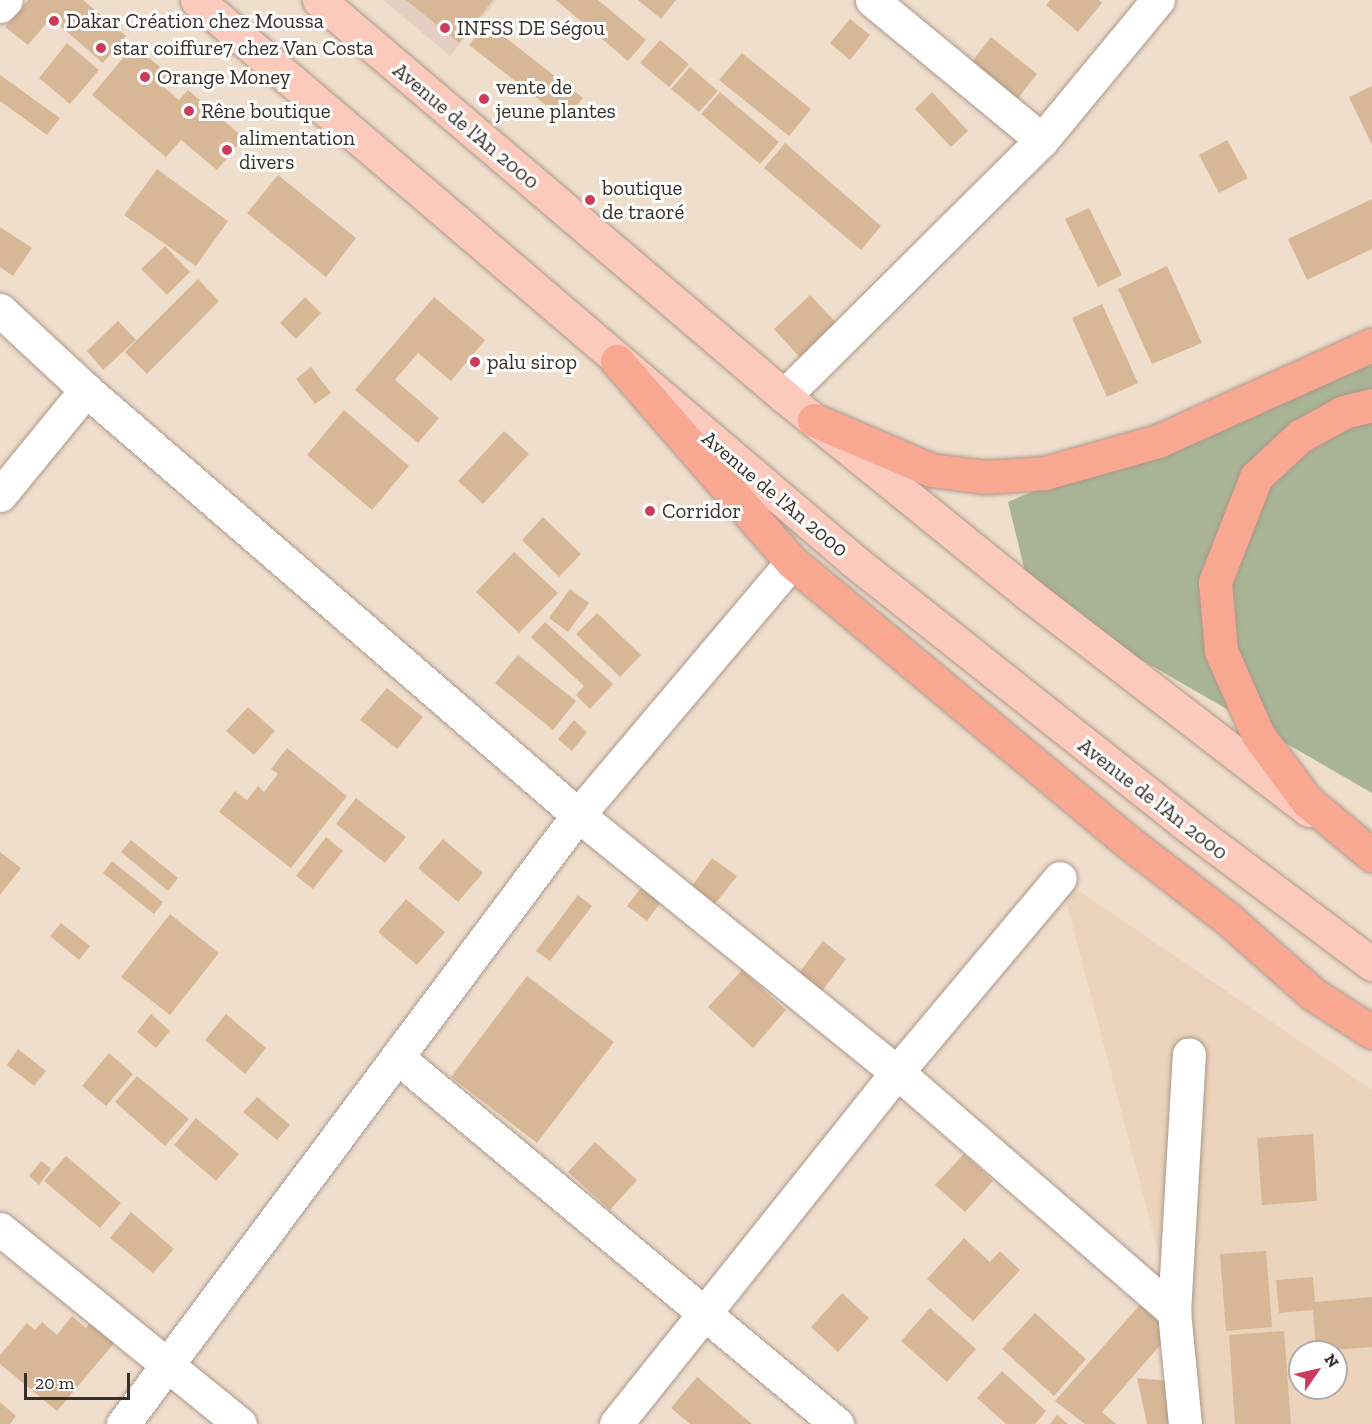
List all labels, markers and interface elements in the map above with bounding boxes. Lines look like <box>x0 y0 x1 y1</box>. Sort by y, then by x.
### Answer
place label: Dakar Création chez Moussa <box>66 8 324 34</box>
marker: Dakar Création chez Moussa <box>47 14 61 28</box>
place label: INFSS DE Ségou <box>457 15 605 41</box>
marker: INFSS DE Ségou <box>438 21 452 35</box>
place label: star coiffure7 chez Van Costa <box>113 35 375 61</box>
marker: star coiffure7 chez Van Costa <box>94 41 108 55</box>
street label: Avenue de l'An 2000 <box>388 58 544 194</box>
place label: Orange Money <box>157 64 291 90</box>
marker: Orange Money <box>138 70 152 84</box>
place label: vente de jeune plantes <box>496 74 616 124</box>
marker: vente de jeune plantes <box>477 92 491 106</box>
place label: Rêne boutique <box>201 98 331 124</box>
marker: Rêne boutique <box>182 104 196 118</box>
place label: alimentation divers <box>239 125 355 175</box>
marker: alimentation divers <box>220 143 234 157</box>
place label: boutique de traoré <box>602 175 684 225</box>
marker: boutique de traoré <box>583 193 597 207</box>
place label: palu sirop <box>487 349 577 375</box>
marker: palu sirop <box>468 355 482 369</box>
street label: Avenue de l'An 2000 <box>697 426 853 562</box>
place label: Corridor <box>662 498 741 524</box>
marker: Corridor <box>643 504 657 518</box>
street label: Avenue de l'An 2000 <box>1073 733 1233 865</box>
north arrow <box>1288 1340 1348 1400</box>
text: N <box>1320 1350 1343 1371</box>
scale bar <box>27 1361 134 1399</box>
text: 20 m <box>35 1372 74 1394</box>

